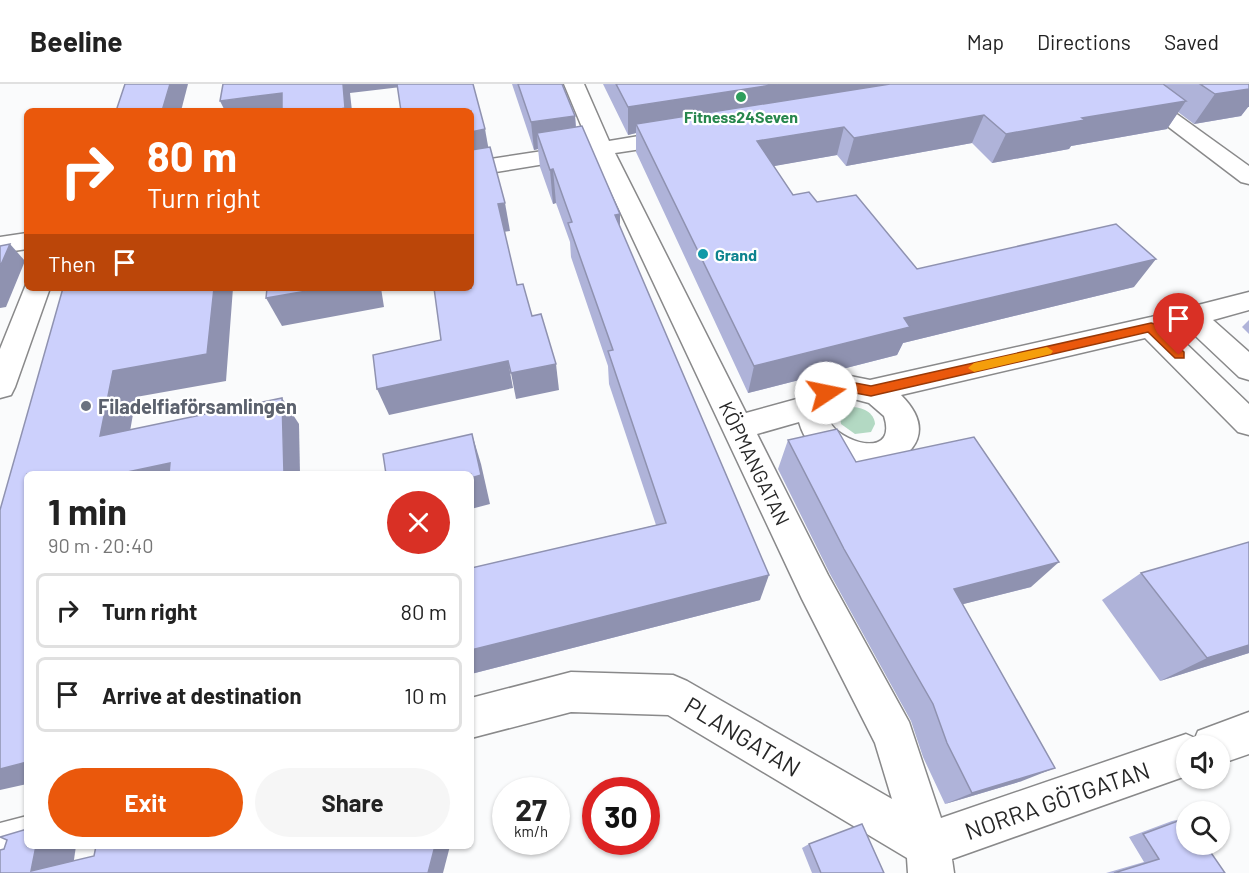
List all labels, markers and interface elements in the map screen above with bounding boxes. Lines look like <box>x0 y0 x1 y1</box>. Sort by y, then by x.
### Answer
text: Beeline <box>30 24 122 58</box>
text: Map <box>967 29 1004 54</box>
text: Directions <box>1037 29 1131 54</box>
text: Saved <box>1164 29 1219 54</box>
marker: Fitness24Seven <box>734 90 748 104</box>
place label: Fitness24Seven <box>684 107 798 126</box>
text: 80 m <box>147 130 237 180</box>
icon: right <box>48 132 126 210</box>
text: Turn right <box>147 181 261 213</box>
place label: Grand <box>715 245 757 264</box>
icon: arrive <box>108 246 141 279</box>
marker: Grand <box>696 247 710 261</box>
text: Then <box>48 250 96 276</box>
pin <box>1153 293 1204 355</box>
icon: arrive <box>1162 302 1195 335</box>
position arrow <box>794 361 858 425</box>
place label: Filadelfiaförsamlingen <box>98 394 297 418</box>
street label: KÖPMANGATAN <box>715 397 795 529</box>
marker: Filadelfiaförsamlingen <box>79 399 93 413</box>
text: 1 min <box>48 489 127 532</box>
button: close <box>387 491 450 554</box>
text: 90 m · 20:40 <box>48 533 154 557</box>
icon: right <box>51 594 84 627</box>
text: Turn right <box>102 598 197 624</box>
text: 80 m <box>401 598 447 624</box>
icon: arrive <box>51 678 84 711</box>
text: Arrive at destination <box>102 682 301 708</box>
text: 10 m <box>404 682 447 708</box>
street label: PLANGATAN <box>680 690 806 782</box>
map controls <box>1176 735 1230 855</box>
button: sound <box>1176 735 1230 789</box>
street label: NORRA GÖTGATAN <box>961 755 1153 845</box>
button: Exit <box>48 768 243 837</box>
button: Share <box>255 768 450 837</box>
speed limit sign: 30 <box>582 777 660 855</box>
text: 27 <box>515 791 547 827</box>
button: search <box>1176 801 1230 855</box>
text: km/h <box>514 822 548 840</box>

